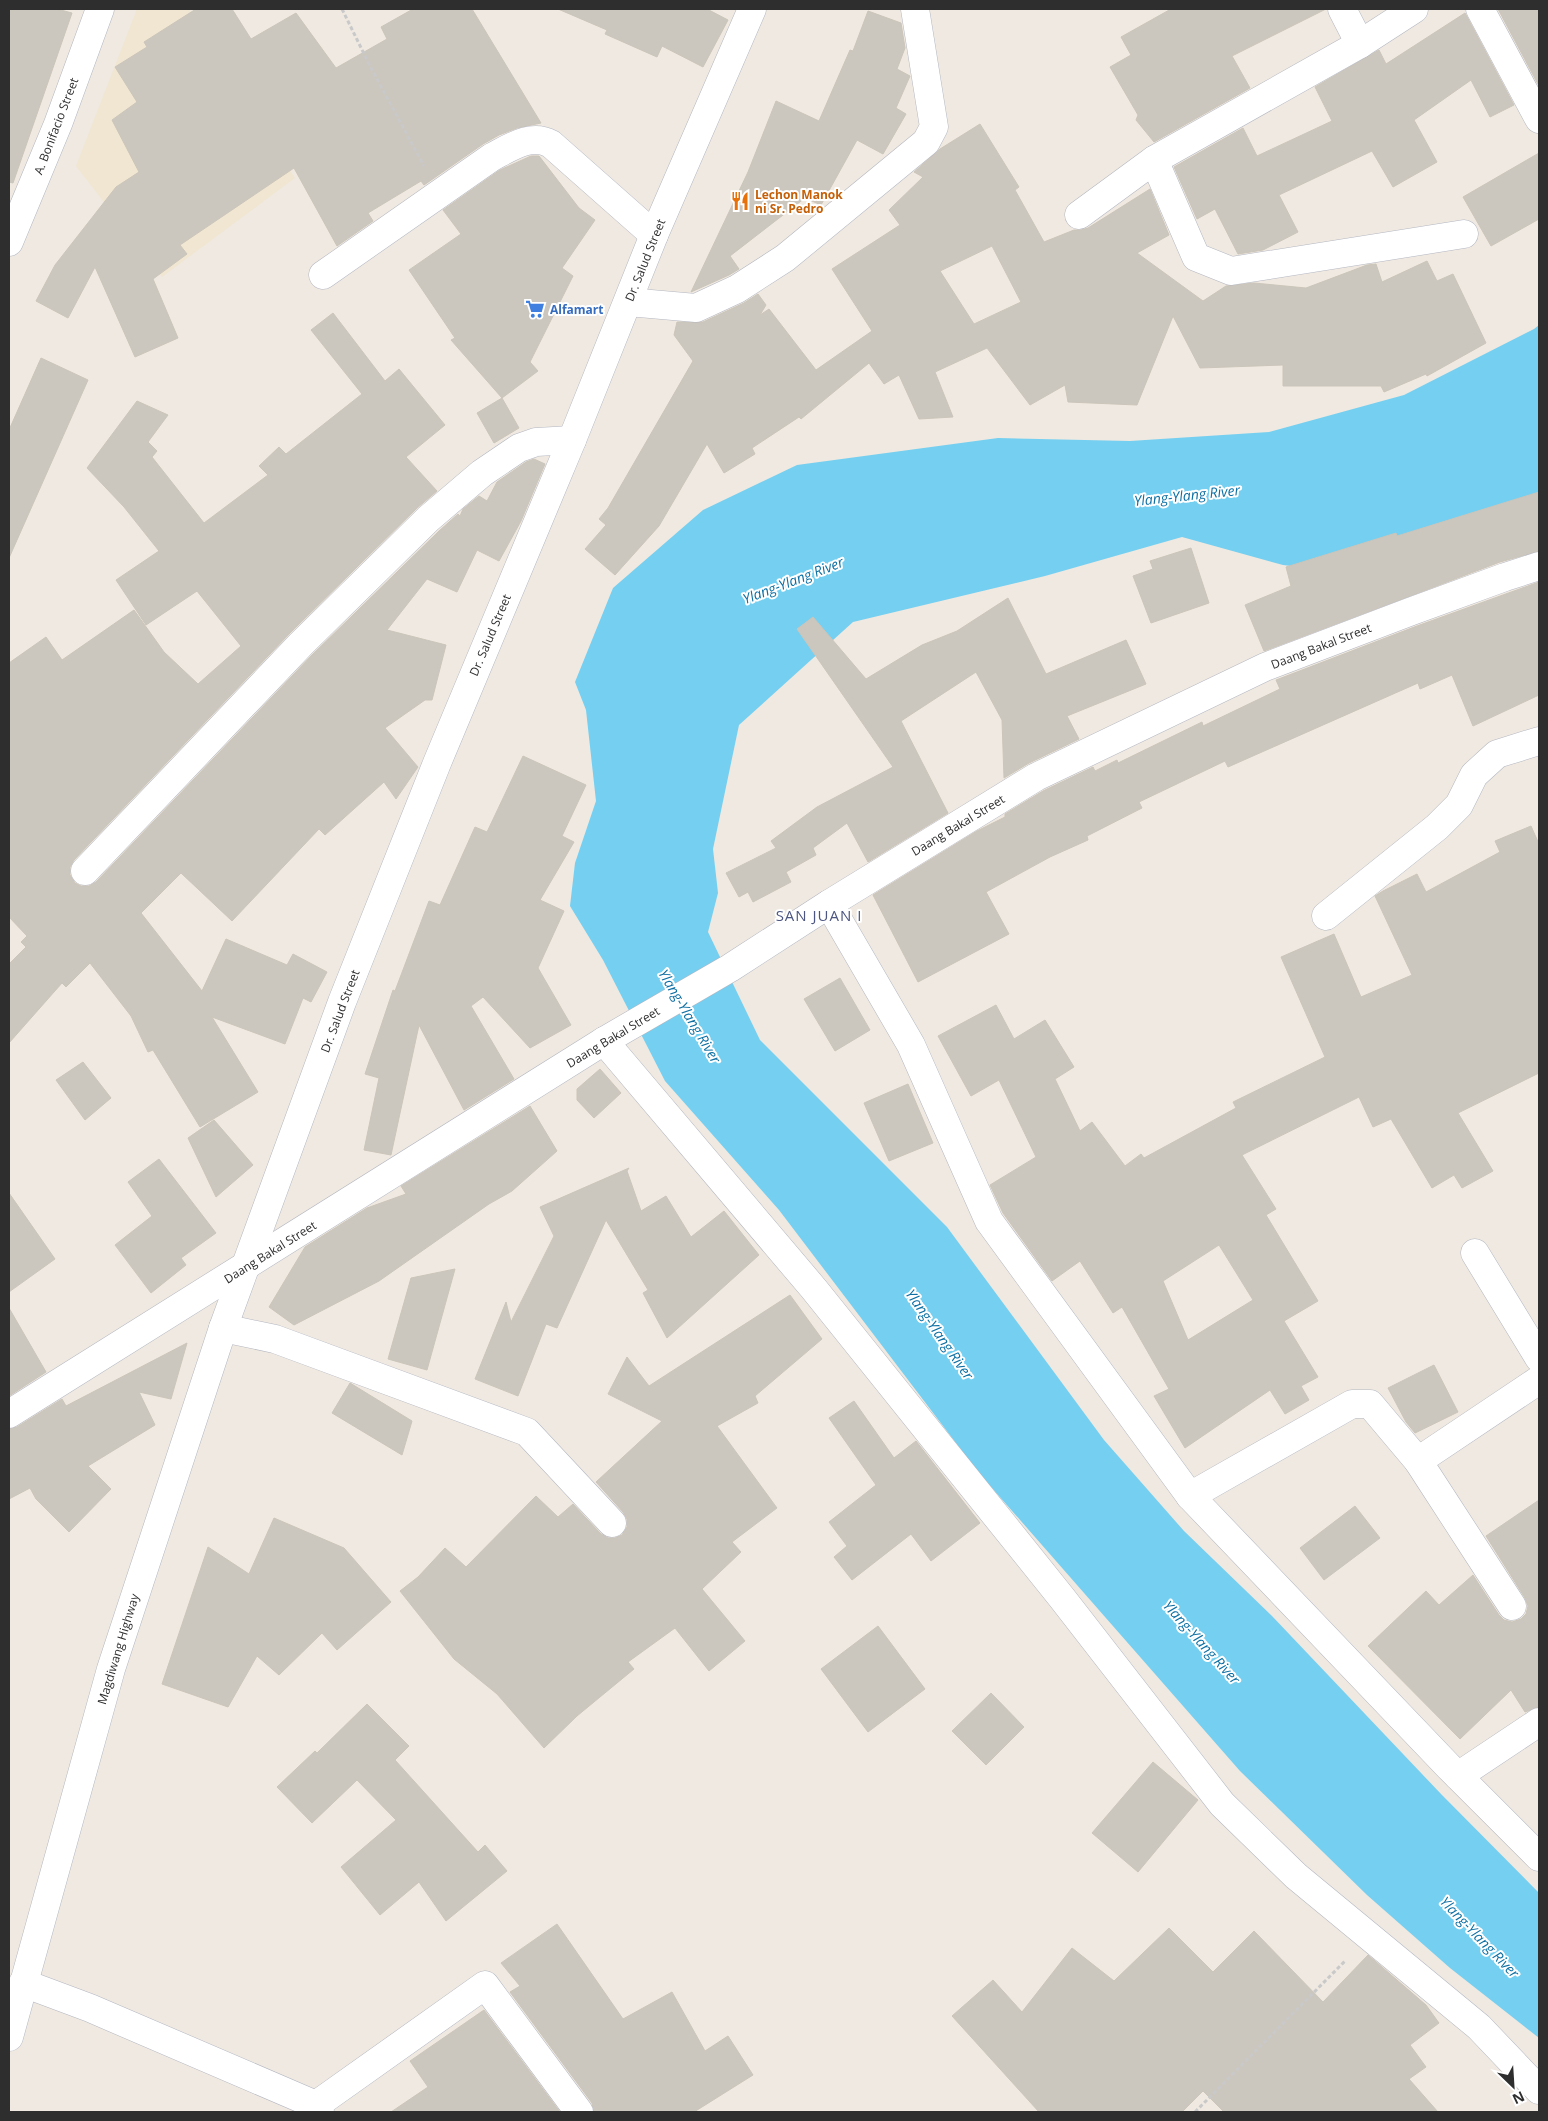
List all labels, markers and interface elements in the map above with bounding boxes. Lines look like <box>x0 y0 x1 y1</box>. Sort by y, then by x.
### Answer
street label: A. Bonifacio Street <box>30 75 82 177</box>
place label: Lechon Manok ni Sr. Pedro <box>755 186 843 217</box>
restaurant icon: Lechon Manok ni Sr. Pedro <box>729 190 751 212</box>
street label: Dr. Salud Street <box>621 216 669 304</box>
supermarket icon: Alfamart <box>524 298 546 320</box>
place label: Alfamart <box>550 301 604 318</box>
water label: Ylang-Ylang River <box>1133 480 1241 510</box>
water label: Ylang-Ylang River <box>740 552 846 608</box>
street label: Dr. Salud Street <box>465 591 515 679</box>
street label: Daang Bakal Street <box>1268 619 1374 673</box>
street label: Daang Bakal Street <box>908 790 1008 860</box>
district label: SAN JUAN I <box>776 905 862 925</box>
water label: Ylang-Ylang River <box>654 966 726 1067</box>
street label: Dr. Salud Street <box>316 967 364 1055</box>
street label: Daang Bakal Street <box>563 1002 663 1072</box>
street label: Daang Bakal Street <box>221 1217 319 1287</box>
water label: Ylang-Ylang River <box>902 1285 979 1383</box>
street label: Magdiwang Highway <box>93 1591 143 1706</box>
water label: Ylang-Ylang River <box>1159 1596 1245 1688</box>
water label: Ylang-Ylang River <box>1436 1892 1524 1982</box>
north arrow <box>1488 2061 1538 2111</box>
text: N <box>1510 2087 1528 2109</box>

